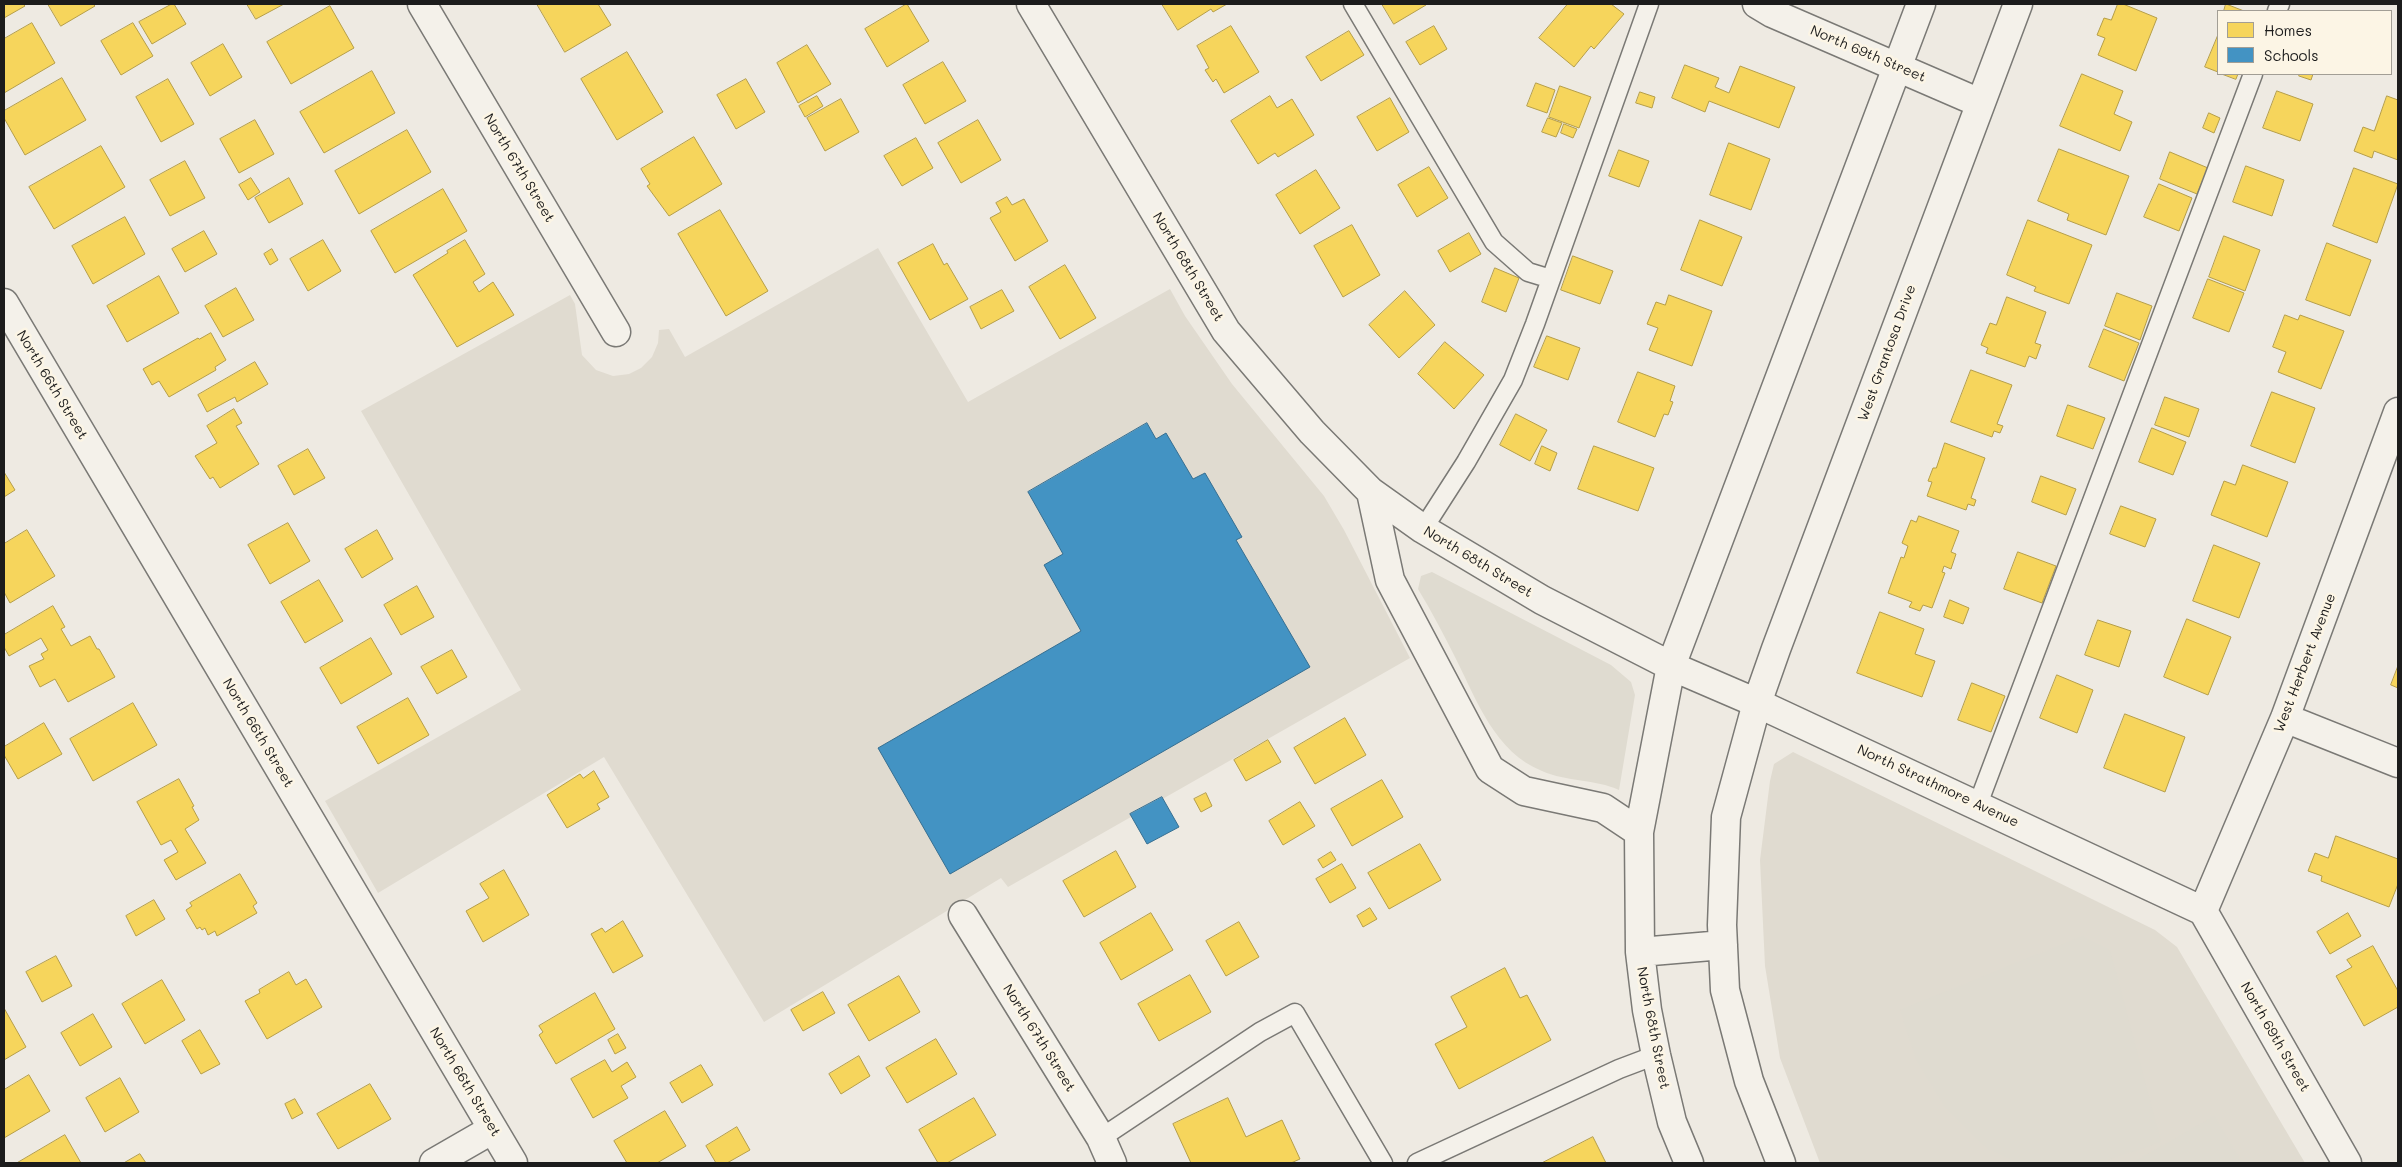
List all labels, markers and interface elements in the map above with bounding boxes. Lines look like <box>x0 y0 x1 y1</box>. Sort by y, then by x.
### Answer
legend <box>2217 10 2392 75</box>
text: Homes <box>2264 20 2312 40</box>
street label: North 69th Street <box>1808 22 1928 86</box>
text: Schools <box>2264 45 2319 65</box>
street label: North 67th Street <box>480 111 558 225</box>
street label: North 68th Street <box>1149 209 1227 325</box>
street label: West Grantosa Drive <box>1855 283 1919 423</box>
street label: North 66th Street <box>13 327 91 443</box>
street label: North 68th Street <box>1420 523 1536 601</box>
street label: West Herbert Avenue <box>2271 591 2339 735</box>
street label: North 66th Street <box>219 675 297 791</box>
street label: North Strathmore Avenue <box>1855 741 2021 831</box>
street label: North 68th Street <box>1633 965 1673 1091</box>
street label: North 69th Street <box>2237 979 2313 1095</box>
street label: North 67th Street <box>999 981 1079 1095</box>
street label: North 66th Street <box>426 1024 504 1140</box>

